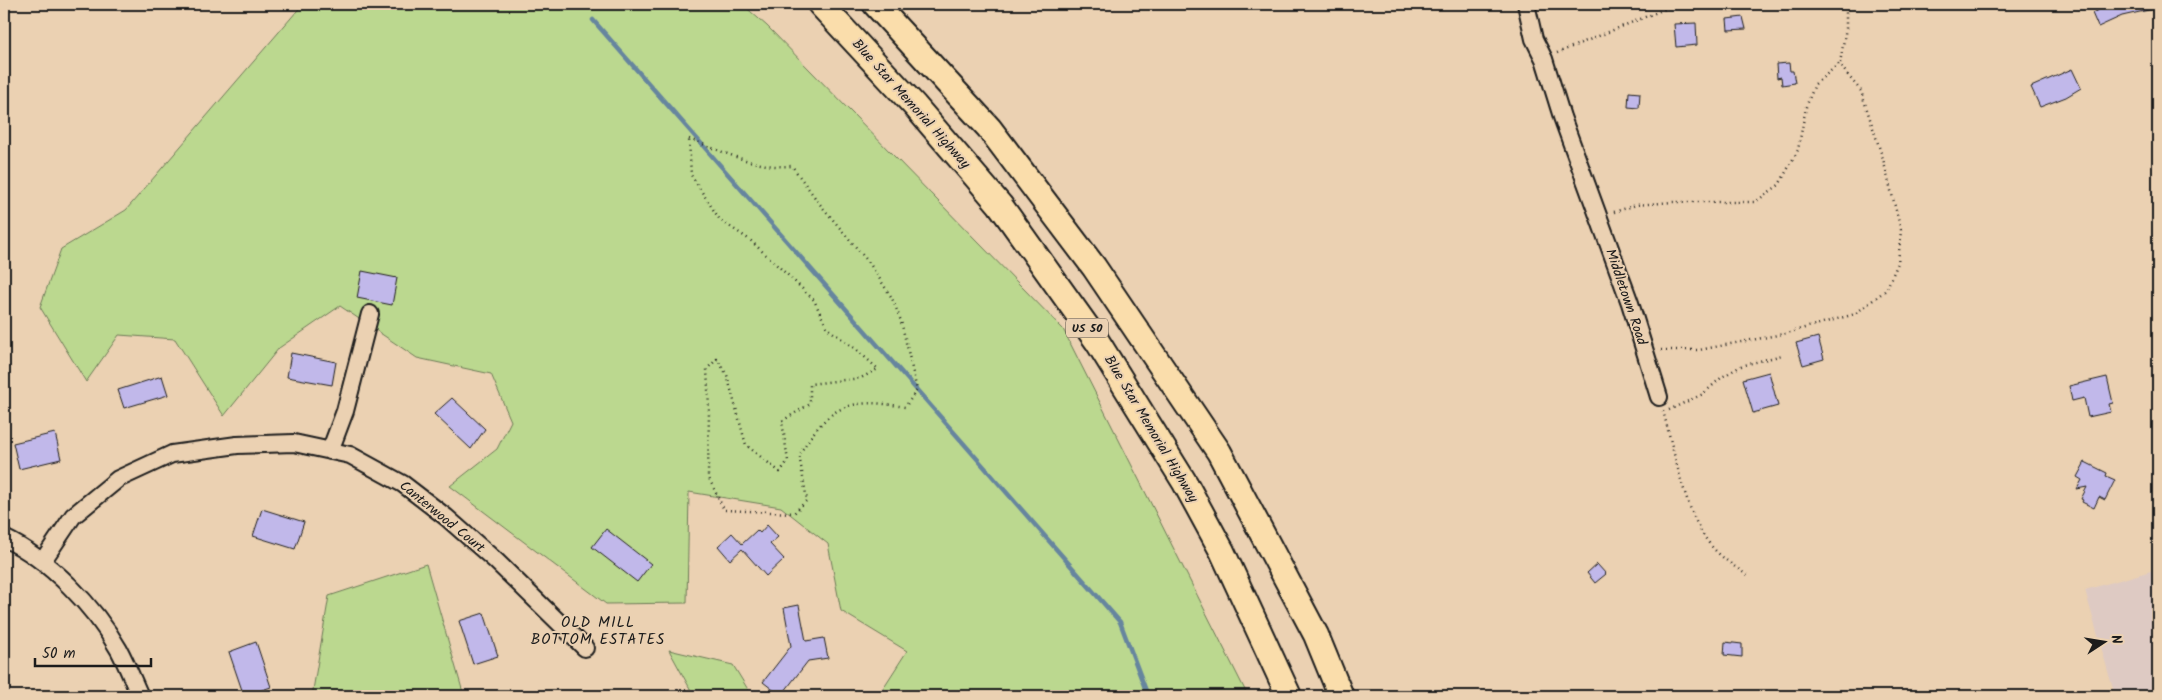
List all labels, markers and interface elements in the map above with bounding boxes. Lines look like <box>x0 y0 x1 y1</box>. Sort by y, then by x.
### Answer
street label: Blue Star Memorial Highway <box>846 34 976 174</box>
street label: Middletown Road <box>1599 246 1653 349</box>
road number: US 50 <box>1066 318 1108 338</box>
street label: Blue Star Memorial Highway <box>1098 351 1204 507</box>
street label: Canterwood Court <box>394 475 490 559</box>
district label: OLD MILL BOTTOM ESTATES <box>531 611 665 652</box>
north arrow <box>2080 618 2130 668</box>
text: N <box>2104 633 2127 646</box>
scale bar <box>35 635 151 667</box>
text: 50 m <box>42 642 76 666</box>

